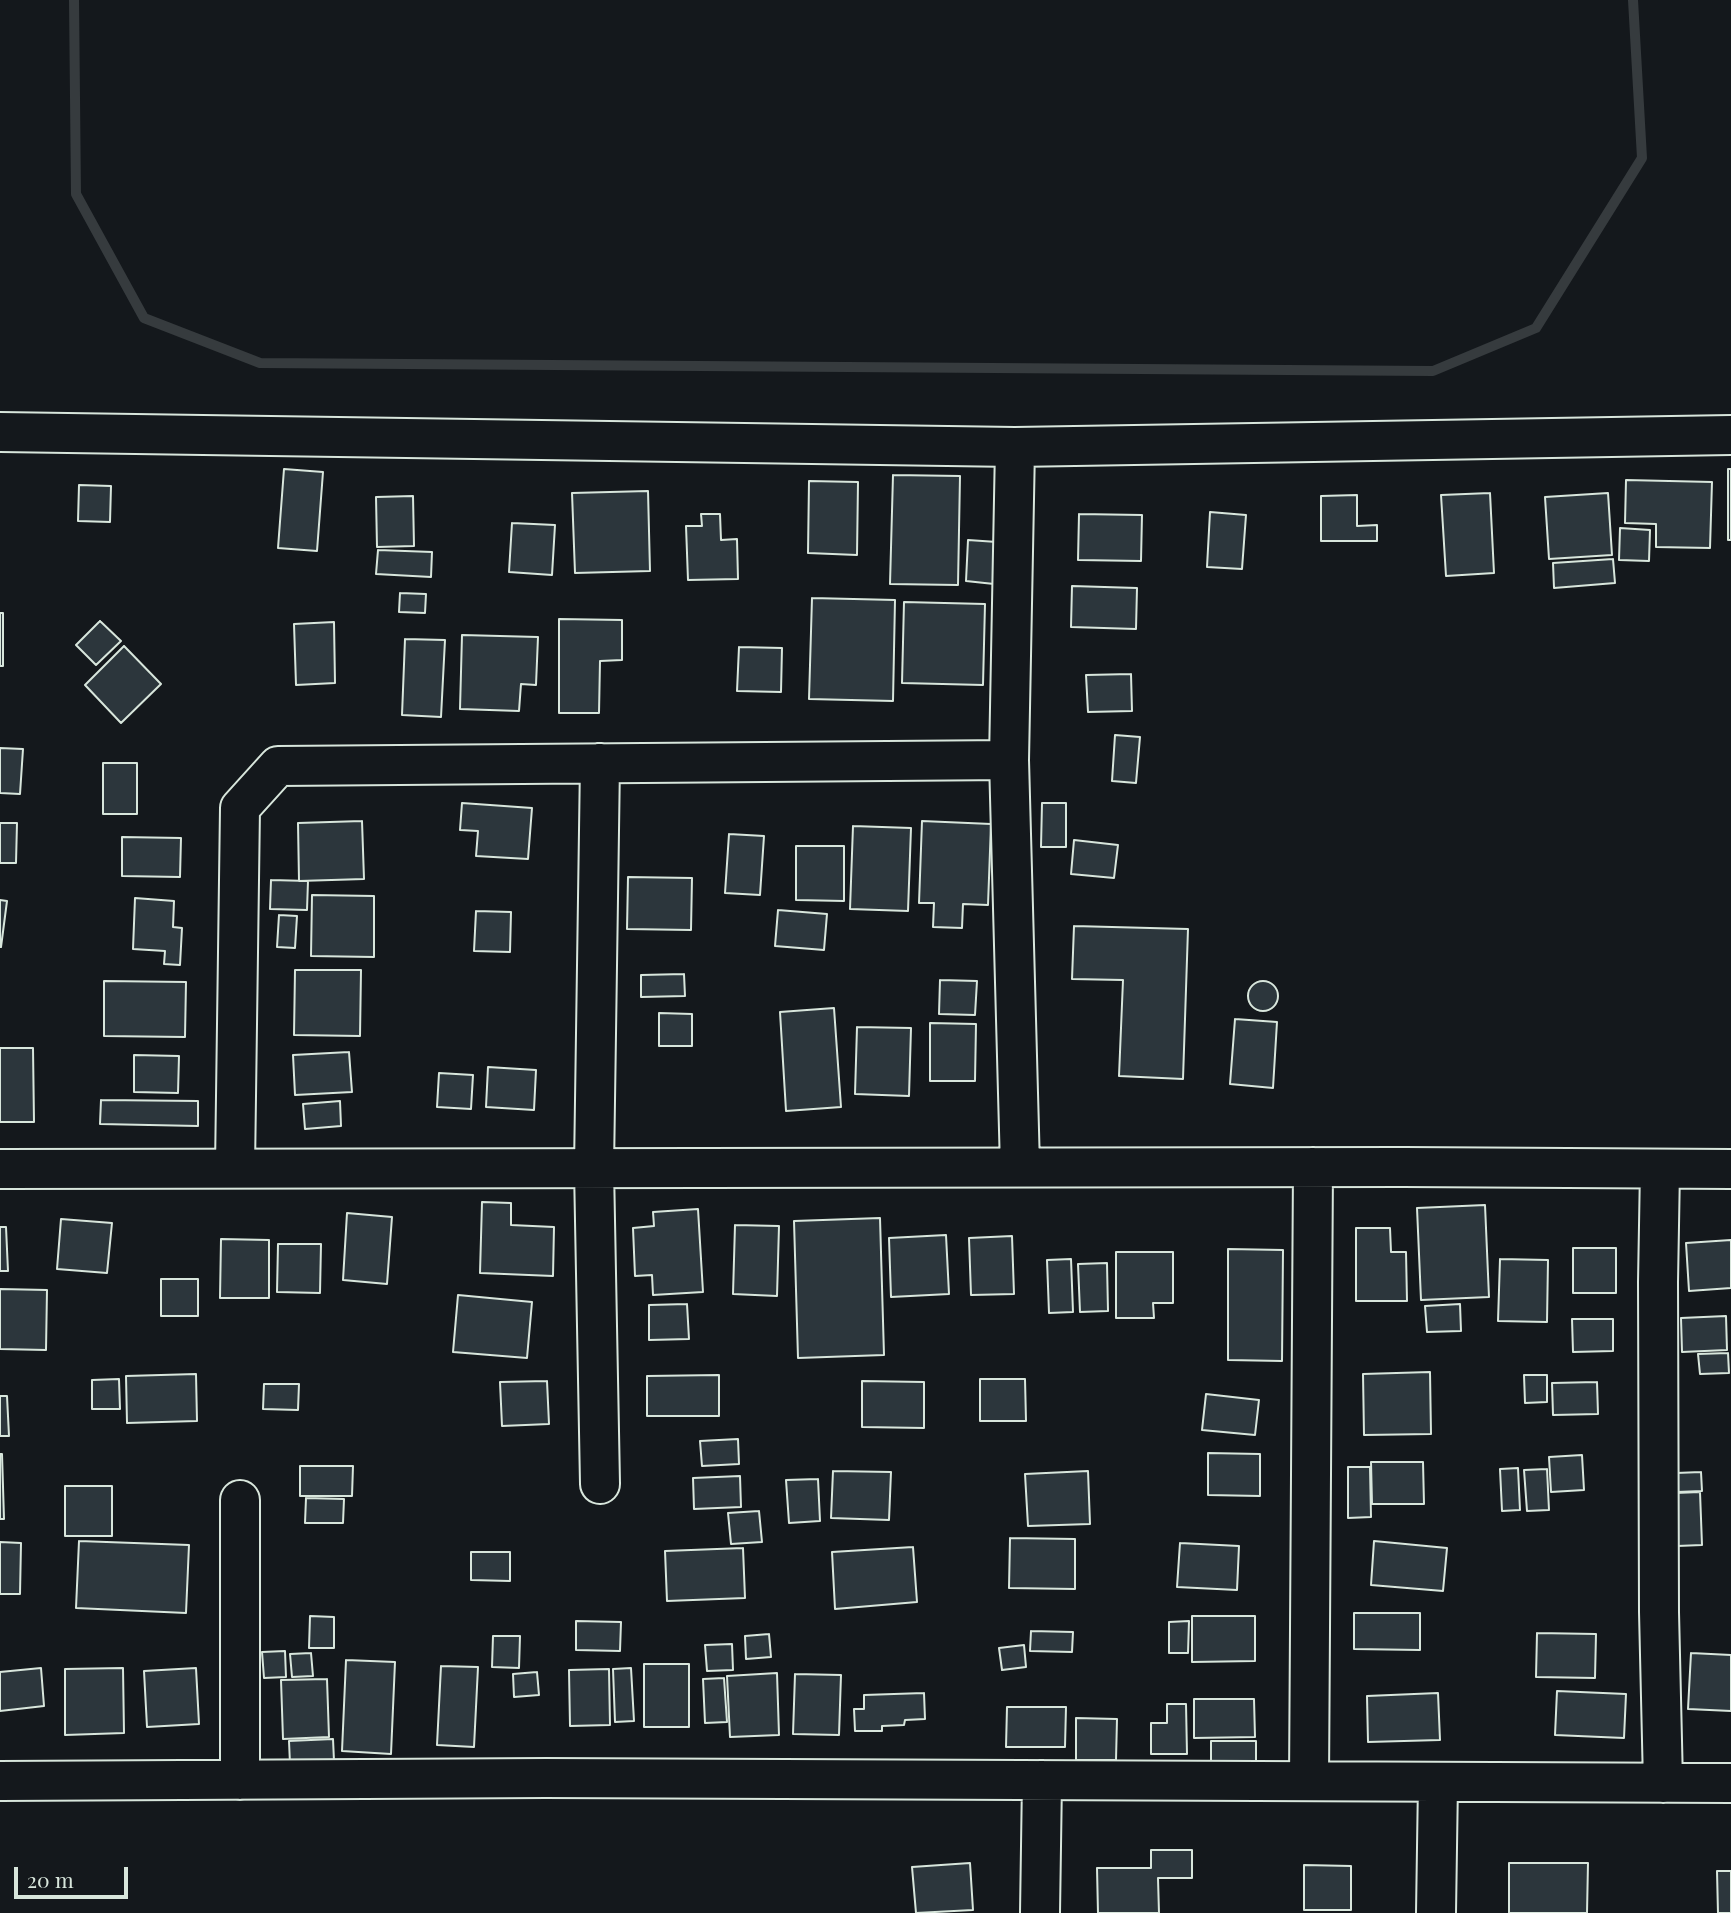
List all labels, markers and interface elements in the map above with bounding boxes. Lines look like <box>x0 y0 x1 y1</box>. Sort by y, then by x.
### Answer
scale bar <box>18 1854 131 1898</box>
text: 20 m <box>27 1865 74 1893</box>

